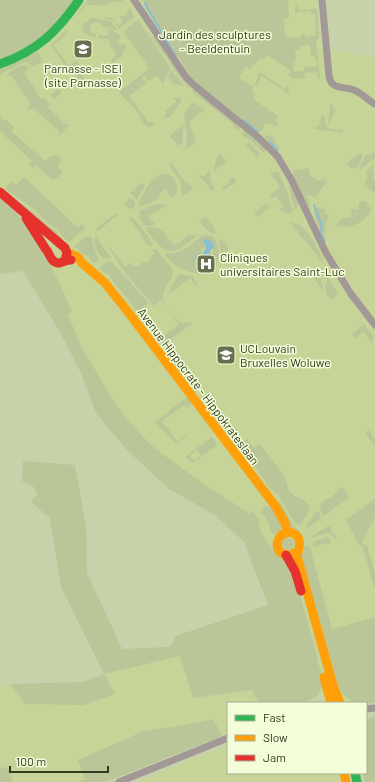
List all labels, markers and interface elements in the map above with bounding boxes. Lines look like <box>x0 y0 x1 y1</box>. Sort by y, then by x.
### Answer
park label: Jardin des sculptures - Beeldentuin <box>159 27 271 55</box>
school or university icon: Parnasse - ISEI (site Parnasse) <box>72 38 94 60</box>
place label: Parnasse - ISEI (site Parnasse) <box>44 61 122 89</box>
place label: Cliniques universitaires Saint-Luc <box>220 250 344 278</box>
hospital icon: Cliniques universitaires Saint-Luc <box>195 253 217 275</box>
street label: Avenue Hippocrate - Hippokrateslaan <box>135 305 263 467</box>
place label: UCLouvain Bruxelles Woluwe <box>240 341 331 369</box>
school or university icon: UCLouvain Bruxelles Woluwe <box>215 344 237 366</box>
legend <box>227 702 367 774</box>
text: Fast <box>263 710 286 724</box>
text: Slow <box>263 730 288 744</box>
scale bar <box>10 748 108 774</box>
text: Jam <box>263 750 286 764</box>
text: 100 m <box>16 754 46 768</box>

